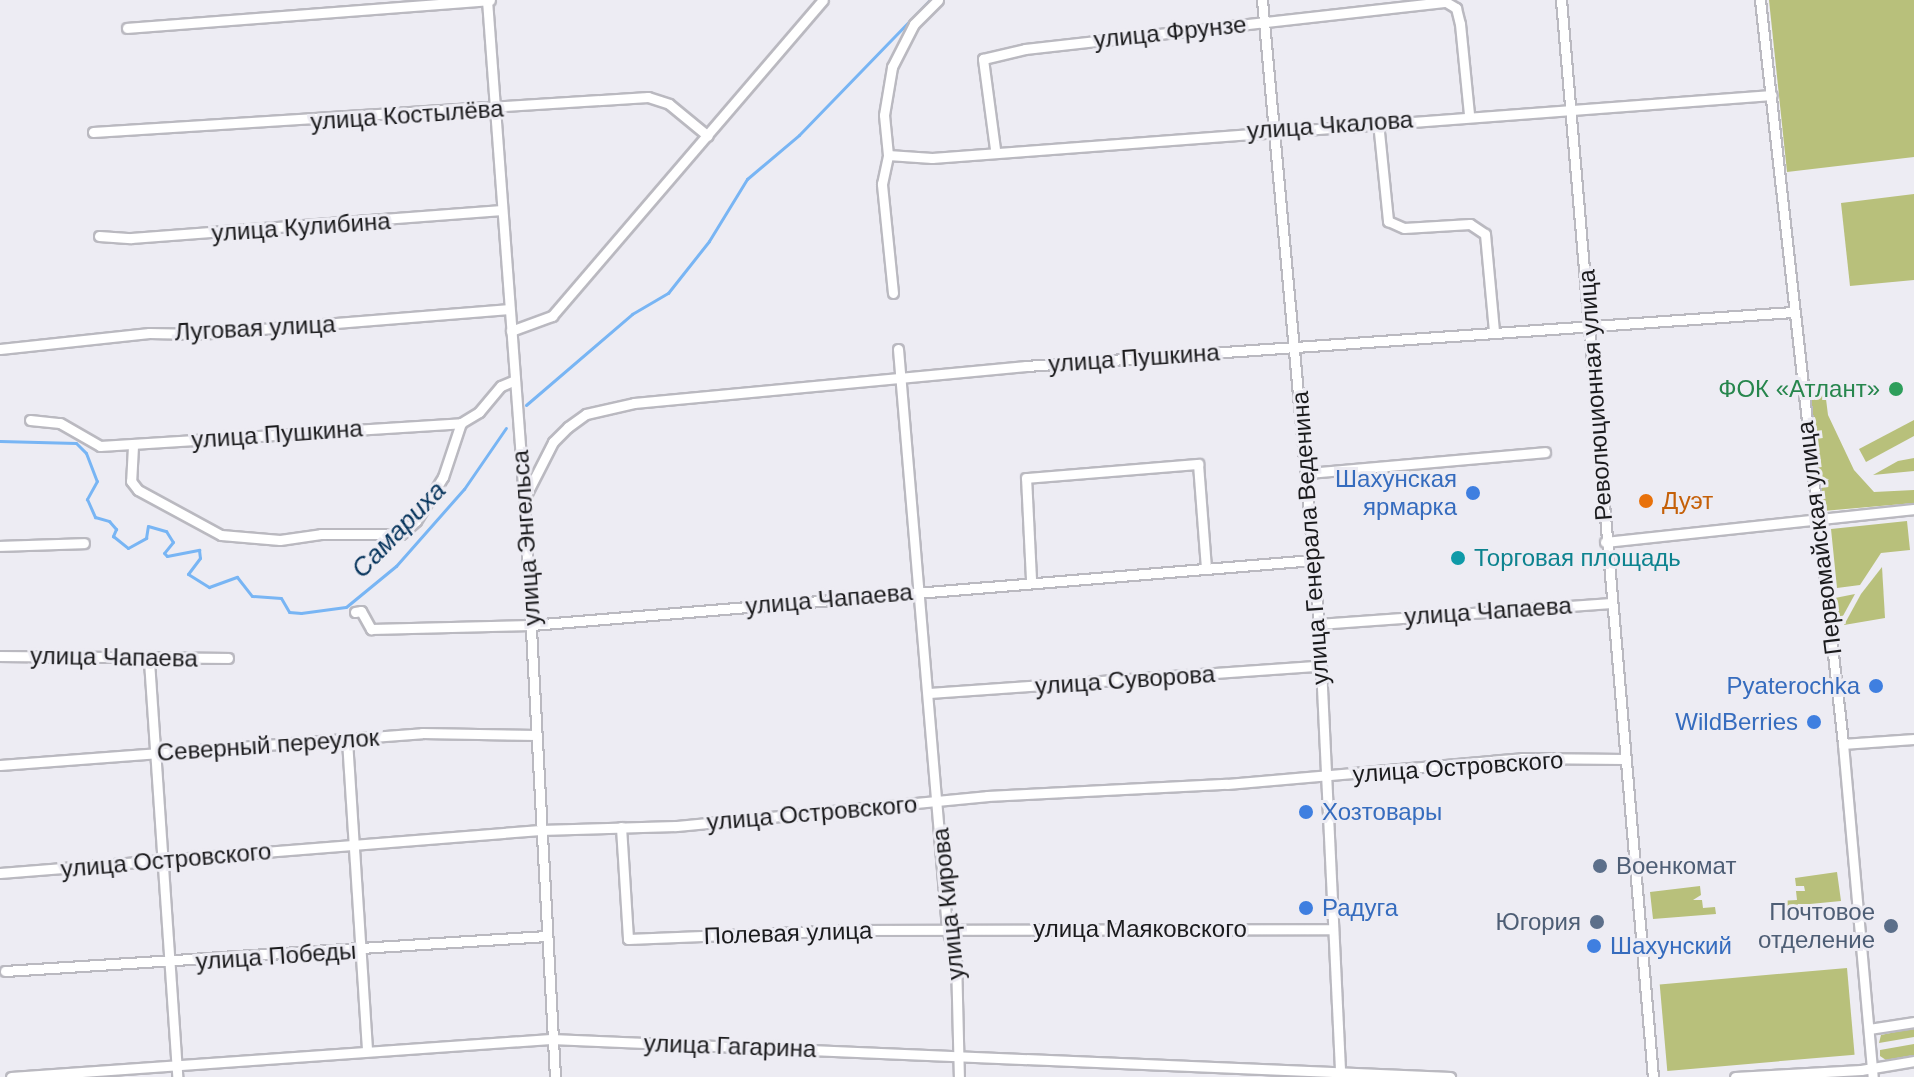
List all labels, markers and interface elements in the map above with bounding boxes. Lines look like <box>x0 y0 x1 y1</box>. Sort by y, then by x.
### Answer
street label: улица Фрунзе <box>1092 10 1248 54</box>
street label: улица Костылёва <box>310 94 504 136</box>
street label: улица Чкалова <box>1246 105 1414 145</box>
street label: улица Кулибина <box>211 206 391 248</box>
street label: Революционная улица <box>1572 269 1618 521</box>
street label: Луговая улица <box>174 309 336 347</box>
street label: улица Пушкина <box>1047 338 1221 378</box>
place label: ФОК «Атлант» <box>1718 375 1880 403</box>
marker: ФОК «Атлант» <box>1887 380 1905 398</box>
street label: улица Генерала Веденина <box>1285 390 1335 686</box>
street label: улица Пушкина <box>190 414 364 454</box>
street label: Первомайская улица <box>1790 420 1848 656</box>
street label: улица Энгельса <box>506 449 546 627</box>
place label: Шахунская ярмарка <box>1335 465 1457 521</box>
water label: Самариха <box>345 475 453 585</box>
marker: Шахунская ярмарка <box>1464 484 1482 502</box>
place label: Дуэт <box>1662 487 1713 515</box>
marker: Дуэт <box>1637 492 1655 510</box>
place label: Торговая площадь <box>1474 544 1681 572</box>
marker: Торговая площадь <box>1449 549 1467 567</box>
street label: улица Чапаева <box>744 577 914 621</box>
street label: улица Чапаева <box>1403 591 1573 631</box>
street label: улица Чапаева <box>30 641 198 673</box>
street label: улица Суворова <box>1034 659 1216 701</box>
place label: Pyaterochka <box>1727 672 1860 700</box>
marker: Pyaterochka <box>1867 677 1885 695</box>
place label: WildBerries <box>1675 708 1798 736</box>
marker: WildBerries <box>1805 713 1823 731</box>
street label: Северный переулок <box>156 723 380 767</box>
street label: улица Островского <box>1352 745 1564 789</box>
street label: улица Островского <box>706 789 918 837</box>
place label: Хозтовары <box>1322 798 1442 826</box>
marker: Хозтовары <box>1297 803 1315 821</box>
street label: улица Кирова <box>926 827 970 981</box>
street label: улица Островского <box>60 836 272 884</box>
place label: Военкомат <box>1616 852 1736 880</box>
marker: Военкомат <box>1591 857 1609 875</box>
place label: Радуга <box>1322 894 1398 922</box>
place label: Почтовое отделение <box>1758 898 1875 954</box>
marker: Радуга <box>1297 899 1315 917</box>
place label: Югория <box>1495 908 1581 936</box>
marker: Югория <box>1588 913 1606 931</box>
street label: улица Маяковского <box>1033 915 1247 943</box>
street label: Полевая улица <box>703 916 873 950</box>
marker: Почтовое отделение <box>1882 917 1900 935</box>
place label: Шахунский <box>1610 932 1732 960</box>
street label: улица Победы <box>195 936 357 976</box>
marker: Шахунский <box>1585 937 1603 955</box>
street label: улица Гагарина <box>643 1029 817 1063</box>

